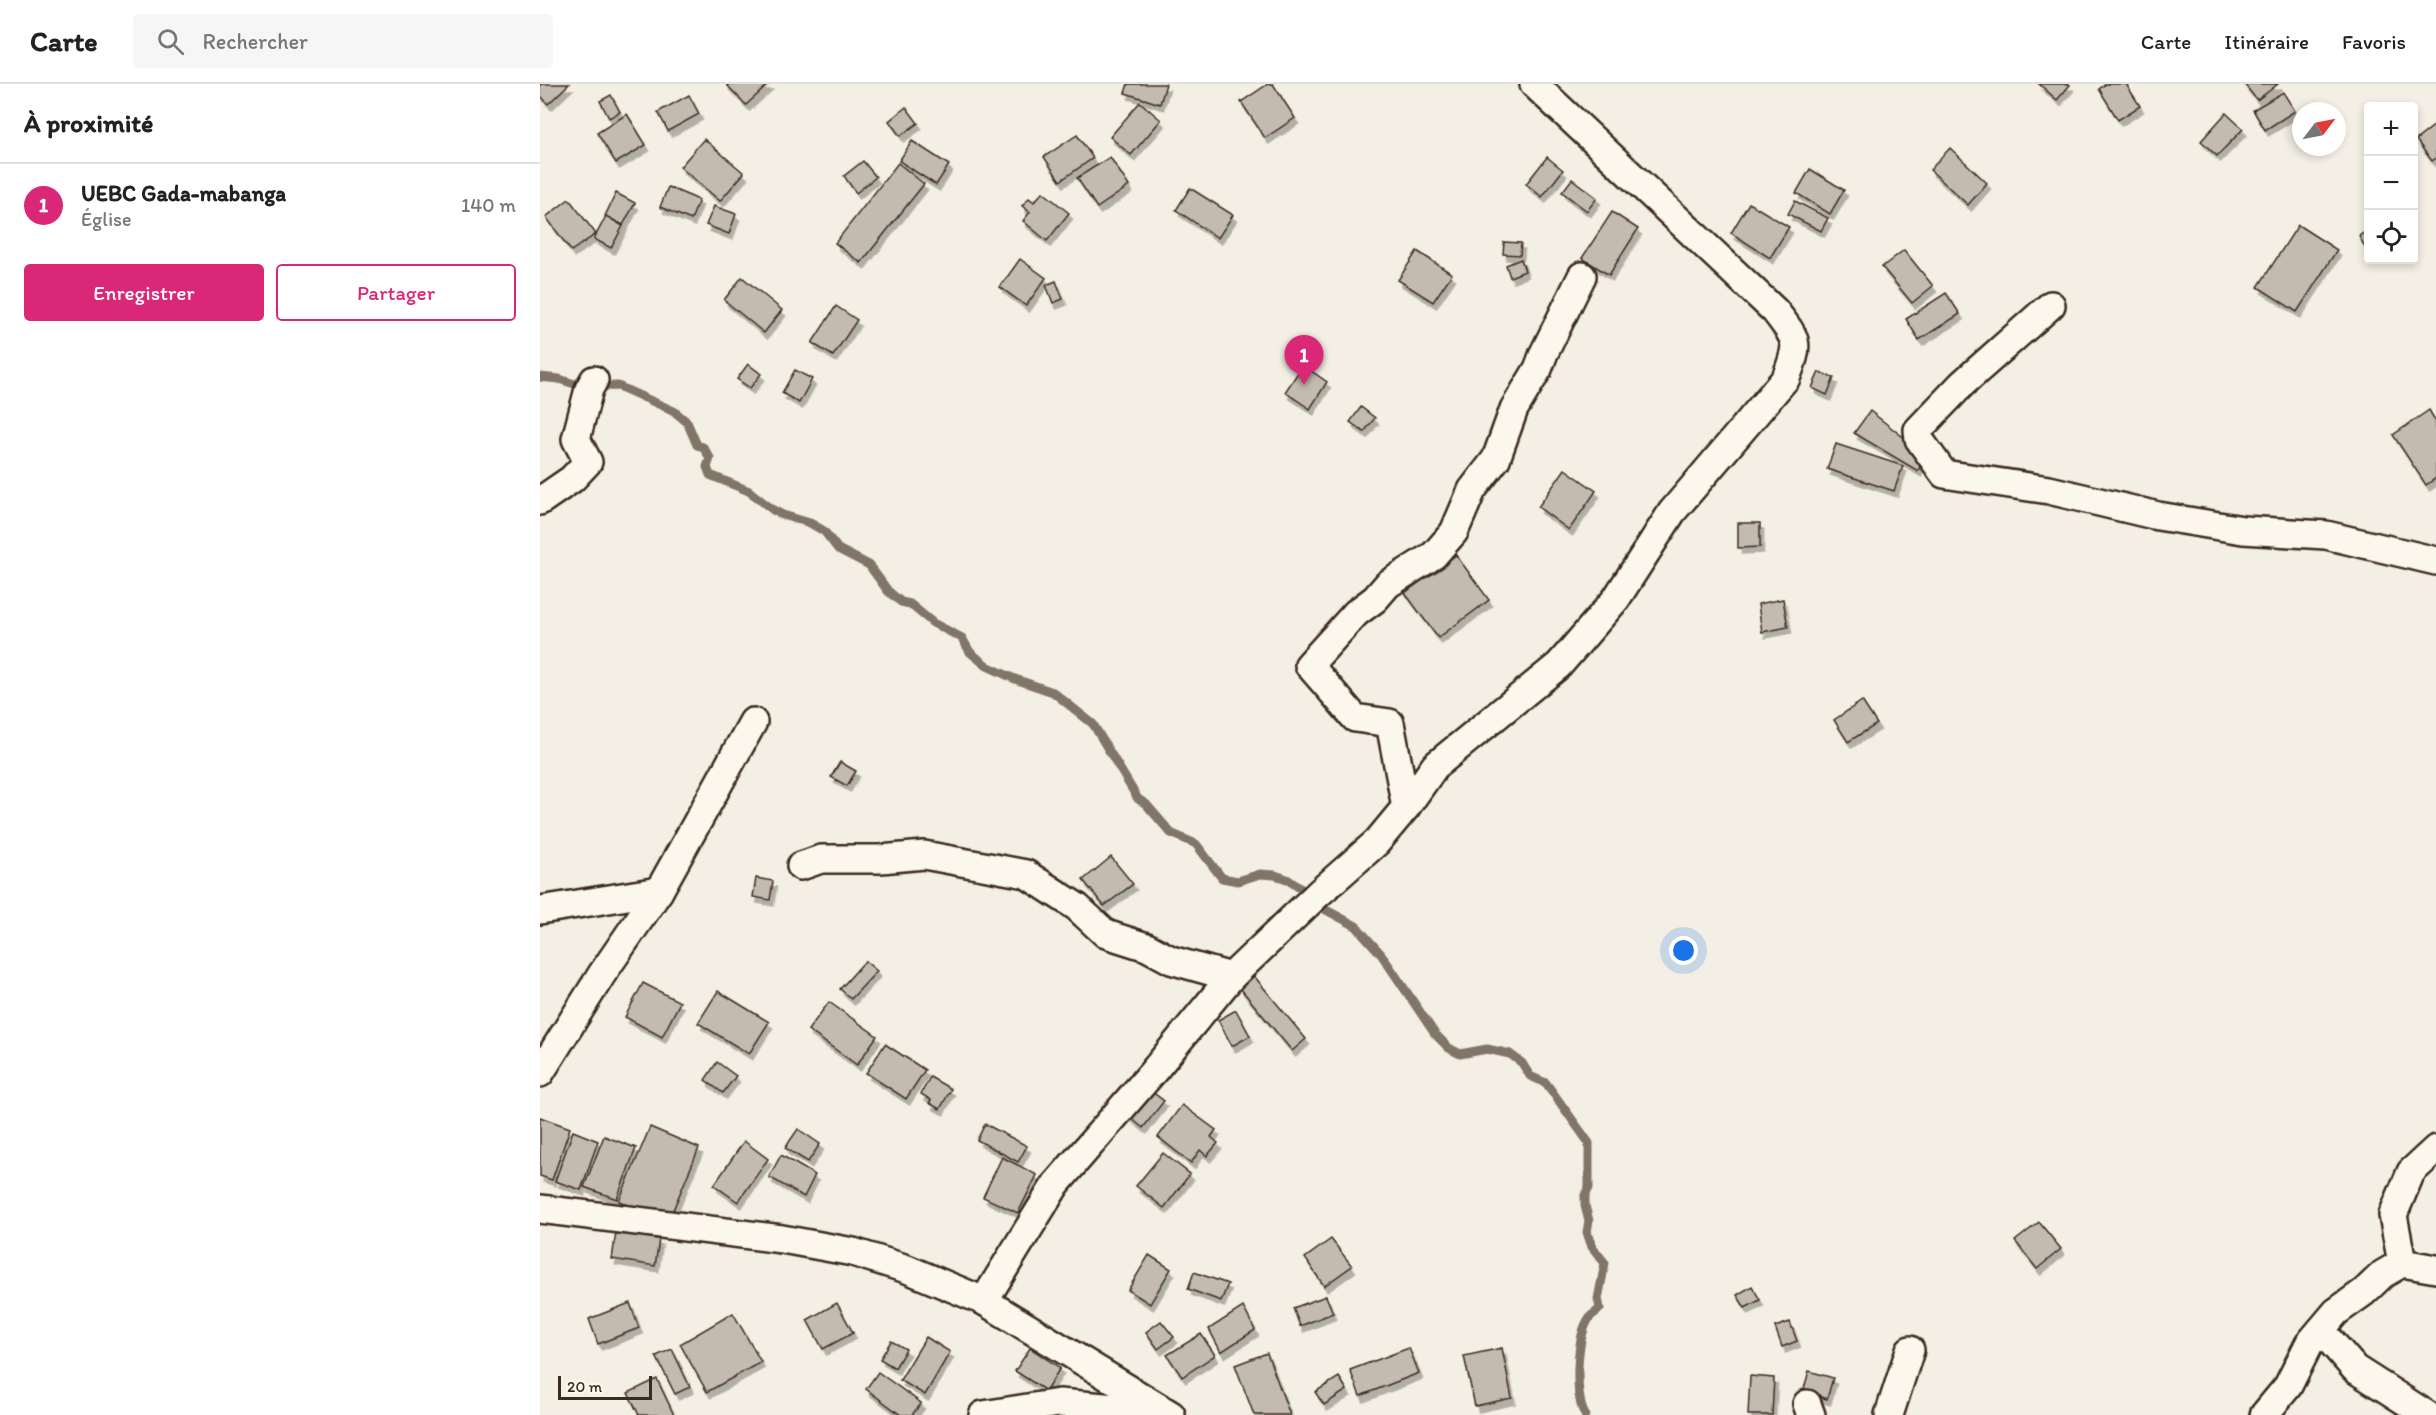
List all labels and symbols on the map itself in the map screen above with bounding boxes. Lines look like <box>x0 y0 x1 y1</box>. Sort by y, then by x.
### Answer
north arrow <box>2292 102 2346 156</box>
pin: 1 <box>1284 336 1323 385</box>
your location <box>1669 936 1698 965</box>
scale bar <box>558 1373 652 1400</box>

